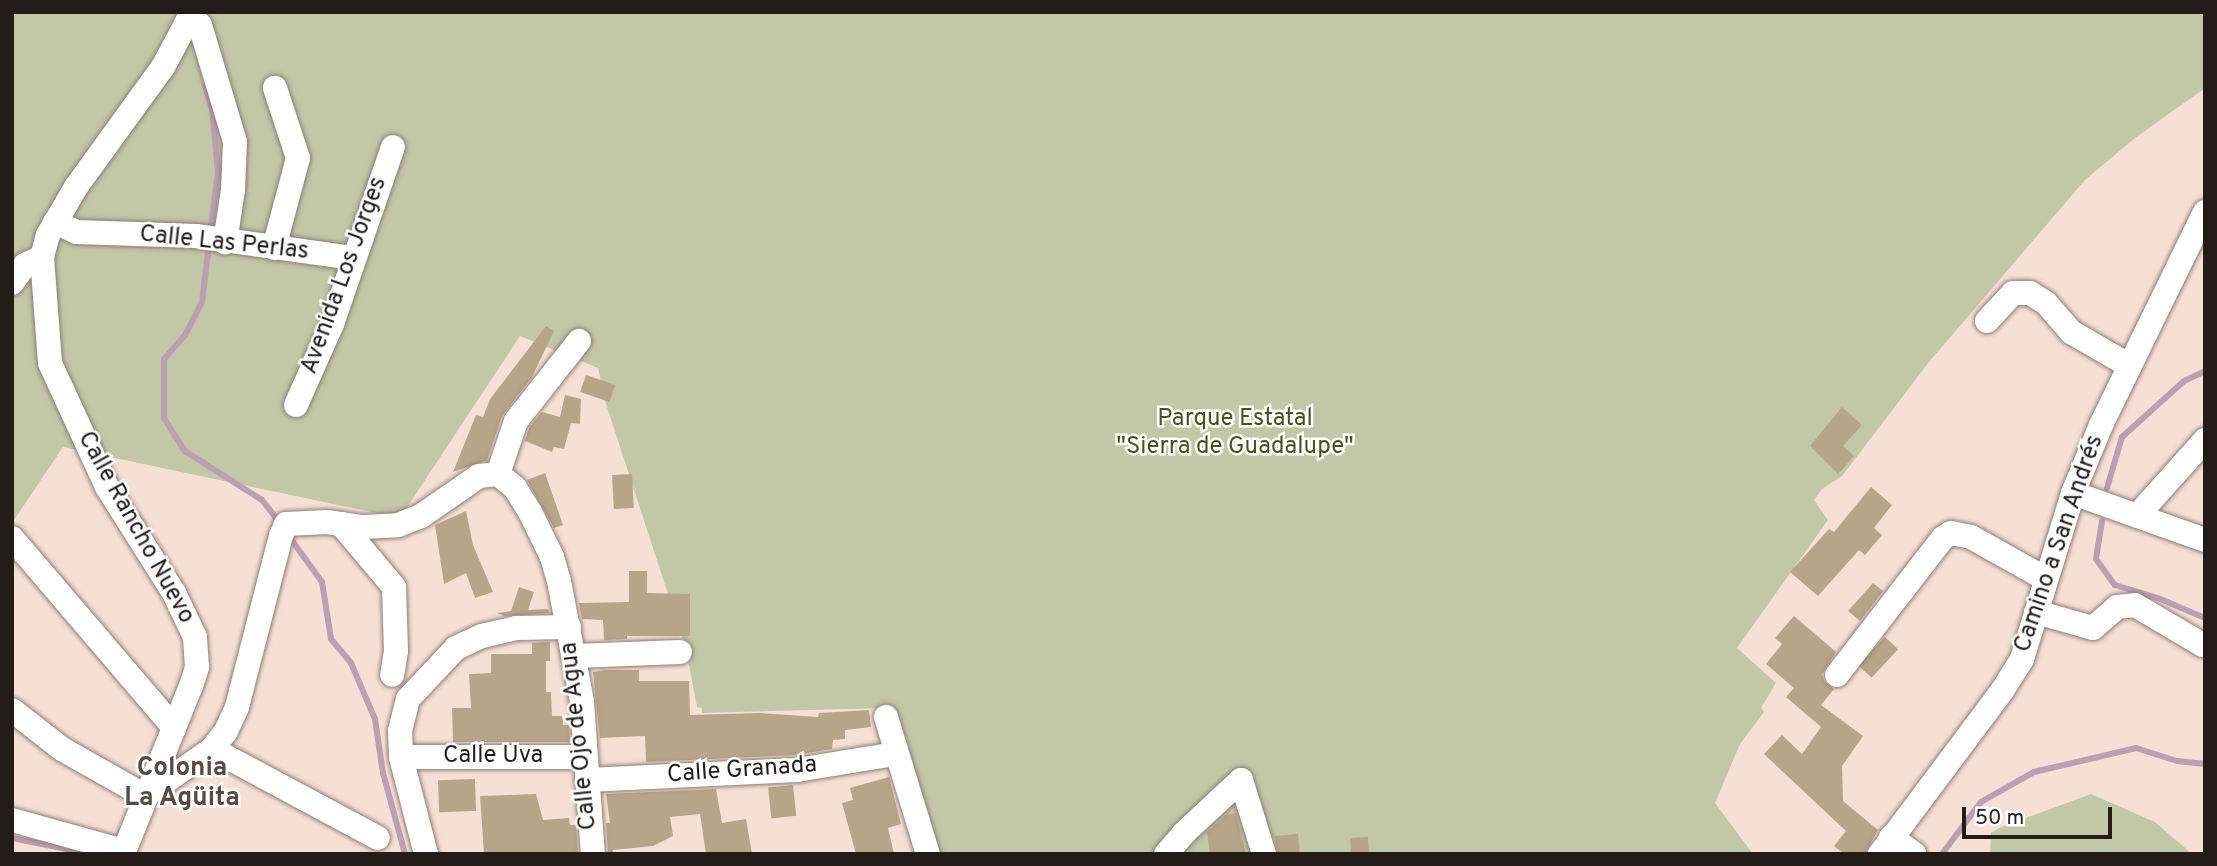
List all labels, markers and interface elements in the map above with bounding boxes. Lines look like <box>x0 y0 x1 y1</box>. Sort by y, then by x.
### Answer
street label: Avenida Los Jorges <box>296 174 394 378</box>
street label: Calle Las Perlas <box>138 221 310 267</box>
park label: Parque Estatal "Sierra de Guadalupe" <box>1116 406 1354 462</box>
street label: Calle Rancho Nuevo <box>70 427 200 629</box>
street label: Camino a San Andrés <box>2009 431 2111 657</box>
street label: Calle Ojo de Agua <box>556 640 604 832</box>
street label: Calle Uva <box>443 743 543 771</box>
street label: Calle Granada <box>666 751 818 791</box>
district label: Colonia La Agüita <box>124 753 240 814</box>
scale bar <box>1965 792 2116 836</box>
text: 50 m <box>1975 805 2024 832</box>

